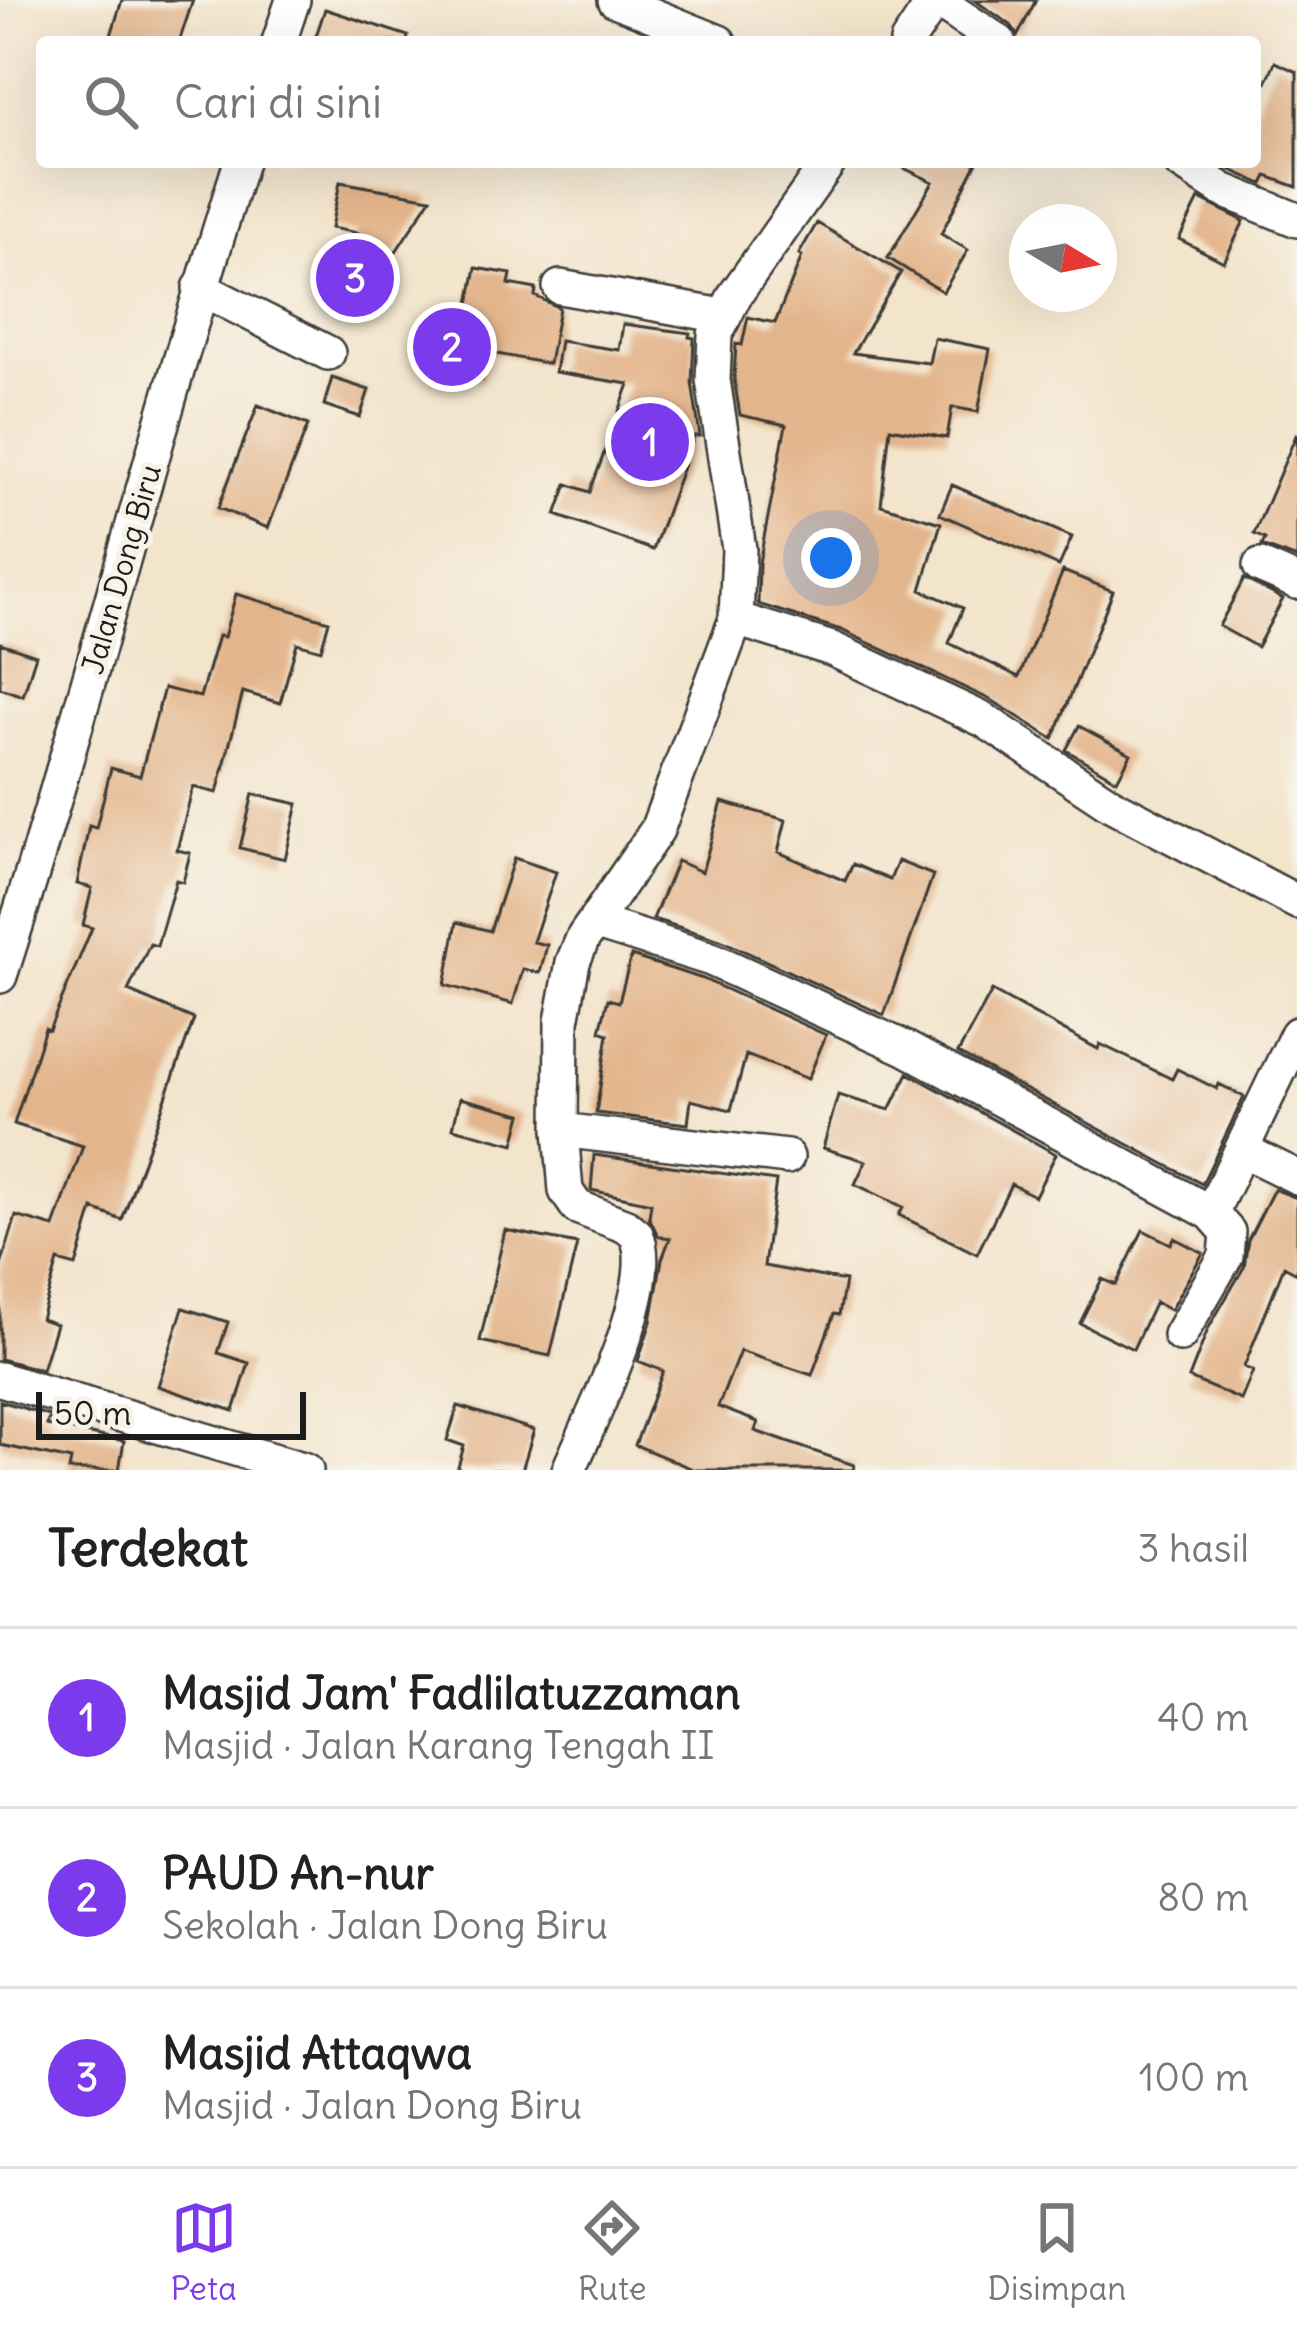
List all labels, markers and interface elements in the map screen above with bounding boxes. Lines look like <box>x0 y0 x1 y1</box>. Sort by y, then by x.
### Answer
search box <box>36 36 1261 168</box>
icon: search <box>78 69 144 135</box>
text: Cari di sini <box>174 74 382 130</box>
north arrow <box>1009 204 1117 312</box>
pin: 3 <box>316 233 394 323</box>
pin: 2 <box>413 302 491 392</box>
pin: 1 <box>611 397 689 487</box>
street label: Jalan Dong Biru <box>73 460 169 678</box>
your location <box>801 528 861 588</box>
scale bar <box>36 1386 306 1439</box>
text: 50 m <box>54 1392 131 1434</box>
text: Terdekat <box>48 1516 248 1580</box>
text: 3 hasil <box>1138 1524 1249 1573</box>
text: Masjid Jam' Fadlilatuzzaman <box>162 1665 741 1721</box>
text: 1 <box>79 1693 95 1742</box>
text: 40 m <box>1157 1693 1249 1742</box>
text: Masjid · Jalan Karang Tengah II <box>162 1721 714 1770</box>
text: PAUD An-nur <box>162 1845 434 1901</box>
text: 2 <box>76 1873 98 1922</box>
text: 80 m <box>1157 1873 1249 1922</box>
text: Sekolah · Jalan Dong Biru <box>162 1901 608 1950</box>
text: Masjid Attaqwa <box>162 2025 472 2081</box>
text: 3 <box>76 2053 98 2102</box>
text: 100 m <box>1139 2053 1249 2102</box>
text: Masjid · Jalan Dong Biru <box>162 2081 582 2130</box>
tab: Peta <box>171 2195 237 2309</box>
tab: Rute <box>578 2195 647 2309</box>
tab: Disimpan <box>988 2195 1126 2309</box>

